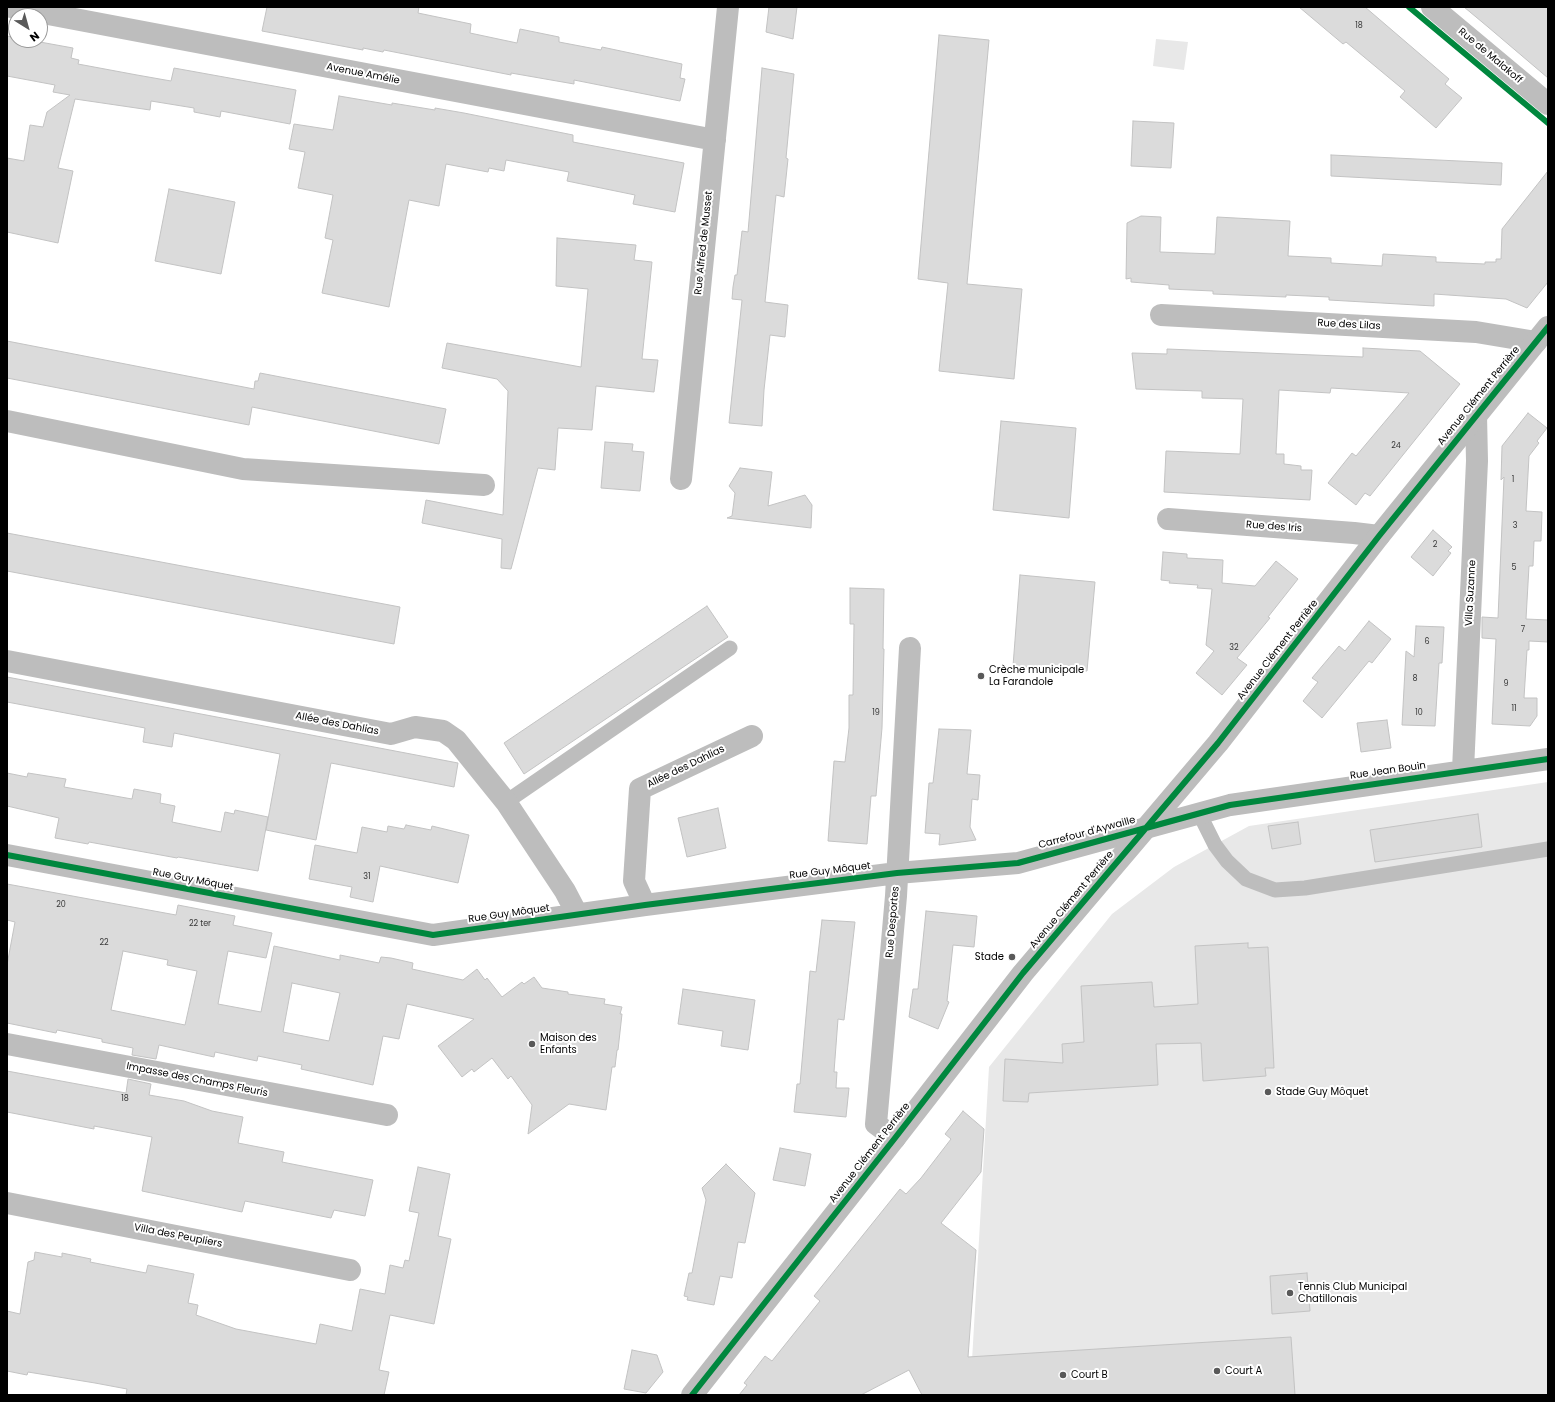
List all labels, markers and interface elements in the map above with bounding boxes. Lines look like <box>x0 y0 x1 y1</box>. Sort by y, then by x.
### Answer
north arrow <box>8 8 48 48</box>
house number: 18 <box>1355 21 1363 31</box>
street label: Rue de Malakoff <box>1456 26 1524 86</box>
text: N <box>26 28 43 46</box>
street label: Avenue Amélie <box>325 61 401 87</box>
street label: Rue Alfred de Musset <box>693 191 715 295</box>
street label: Rue des Lilas <box>1317 317 1381 333</box>
street label: Avenue Clément Perrière <box>1435 344 1523 448</box>
house number: 24 <box>1391 441 1401 451</box>
house number: 1 <box>1512 475 1514 485</box>
street label: Rue des Iris <box>1246 519 1302 535</box>
house number: 3 <box>1513 521 1517 531</box>
house number: 2 <box>1433 540 1437 550</box>
street label: Villa Suzanne <box>1463 560 1479 626</box>
house number: 5 <box>1511 563 1517 573</box>
street label: Avenue Clément Perrière <box>1235 598 1321 702</box>
house number: 7 <box>1521 625 1525 635</box>
house number: 6 <box>1424 637 1430 647</box>
house number: 32 <box>1229 643 1239 653</box>
place label: Crèche municipale La Farandole <box>989 664 1084 688</box>
marker: Crèche municipale La Farandole <box>976 671 986 681</box>
house number: 8 <box>1412 674 1418 684</box>
house number: 9 <box>1503 679 1509 689</box>
house number: 11 <box>1511 704 1517 714</box>
house number: 19 <box>872 708 880 718</box>
house number: 10 <box>1415 708 1423 718</box>
street label: Allée des Dahlias <box>294 710 380 738</box>
street label: Allée des Dahlias <box>645 743 727 791</box>
street label: Rue Jean Bouin <box>1349 760 1427 782</box>
street label: Carrefour d'Aywaille <box>1037 814 1137 852</box>
street label: Avenue Clément Perrière <box>1028 849 1116 951</box>
street label: Rue Guy Môquet <box>789 860 871 882</box>
street label: Rue Guy Môquet <box>152 866 234 894</box>
house number: 31 <box>363 872 371 882</box>
street label: Rue Desportes <box>884 886 902 958</box>
house number: 20 <box>56 900 66 910</box>
street label: Rue Guy Môquet <box>468 902 550 926</box>
house number: 22 ter <box>189 919 211 929</box>
house number: 22 <box>99 938 109 948</box>
place label: Stade <box>975 951 1004 963</box>
marker: Stade <box>1007 952 1017 962</box>
place label: Maison des Enfants <box>540 1032 597 1056</box>
marker: Maison des Enfants <box>527 1039 537 1049</box>
street label: Impasse des Champs Fleuris <box>125 1060 269 1100</box>
place label: Stade Guy Môquet <box>1276 1086 1368 1098</box>
marker: Stade Guy Môquet <box>1263 1087 1273 1097</box>
house number: 18 <box>121 1094 129 1104</box>
street label: Avenue Clément Perrière <box>827 1101 913 1205</box>
street label: Villa des Peupliers <box>133 1222 223 1250</box>
place label: Tennis Club Municipal Chatillonais <box>1298 1281 1407 1304</box>
marker: Tennis Club Municipal Chatillonais <box>1285 1288 1295 1298</box>
place label: Court A <box>1225 1365 1262 1377</box>
marker: Court A <box>1212 1366 1222 1376</box>
place label: Court B <box>1071 1369 1108 1381</box>
marker: Court B <box>1058 1370 1068 1380</box>

